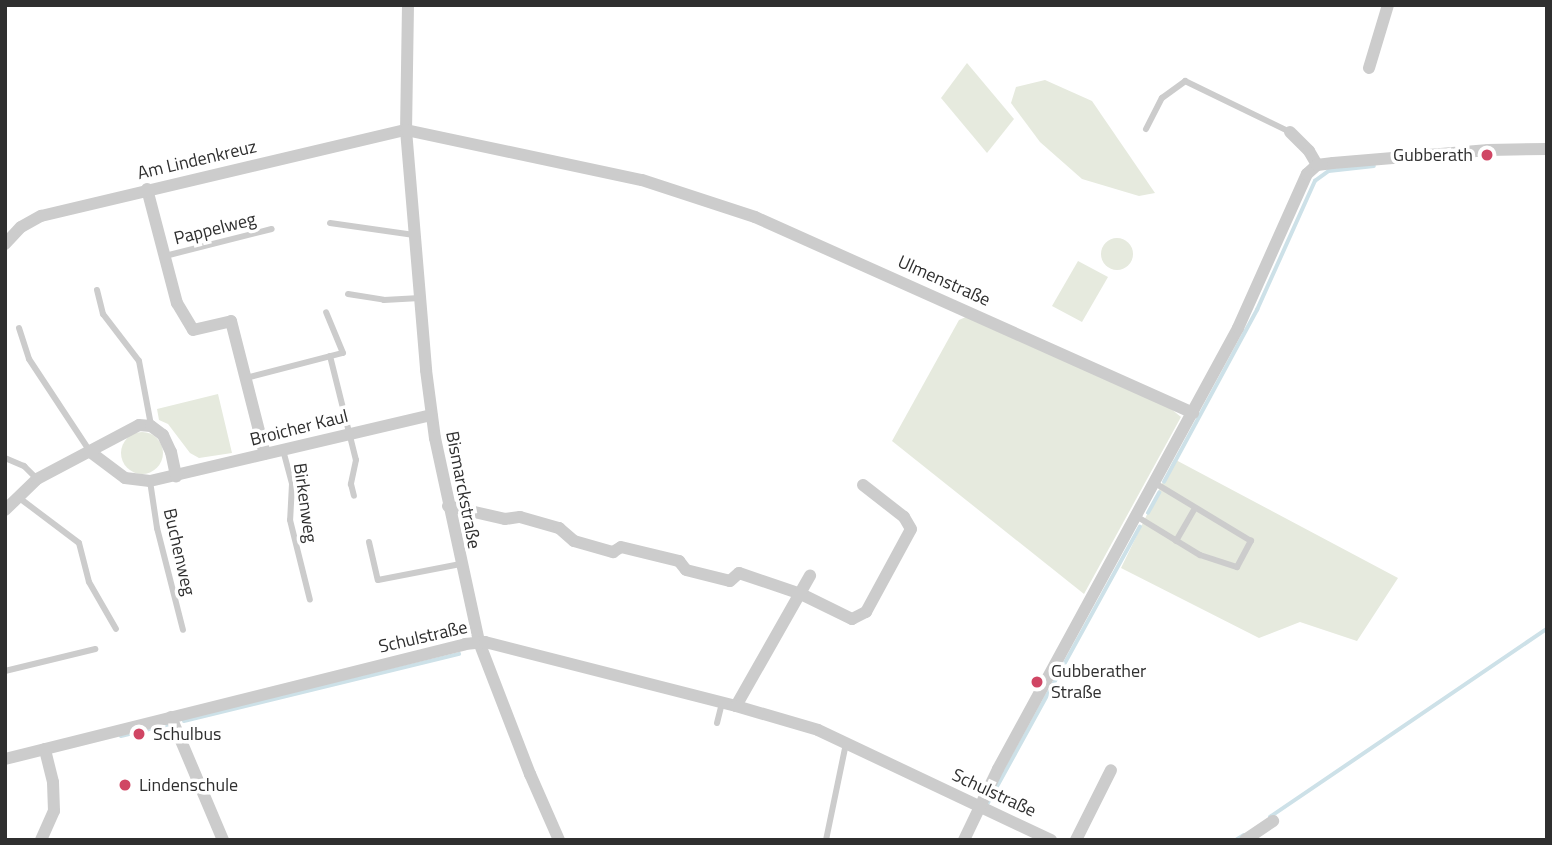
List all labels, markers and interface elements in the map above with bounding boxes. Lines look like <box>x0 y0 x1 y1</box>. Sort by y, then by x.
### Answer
street label: Am Lindenkreuz <box>135 136 259 184</box>
place label: Gubberath <box>1393 144 1473 166</box>
marker: Gubberath <box>1479 147 1495 163</box>
street label: Pappelweg <box>172 208 258 250</box>
street label: Ulmenstraße <box>894 251 994 311</box>
street label: Broicher Kaul <box>248 405 350 451</box>
street label: Bismarckstraße <box>441 429 485 551</box>
street label: Birkenweg <box>289 462 321 544</box>
street label: Buchenweg <box>158 506 200 598</box>
street label: Schulstraße <box>377 616 469 658</box>
place label: Gubberather Straße <box>1051 661 1146 704</box>
marker: Gubberather Straße <box>1029 674 1045 690</box>
place label: Schulbus <box>153 723 221 745</box>
marker: Schulbus <box>131 726 147 742</box>
street label: Schulstraße <box>948 764 1040 822</box>
place label: Lindenschule <box>139 774 238 796</box>
marker: Lindenschule <box>117 777 133 793</box>

